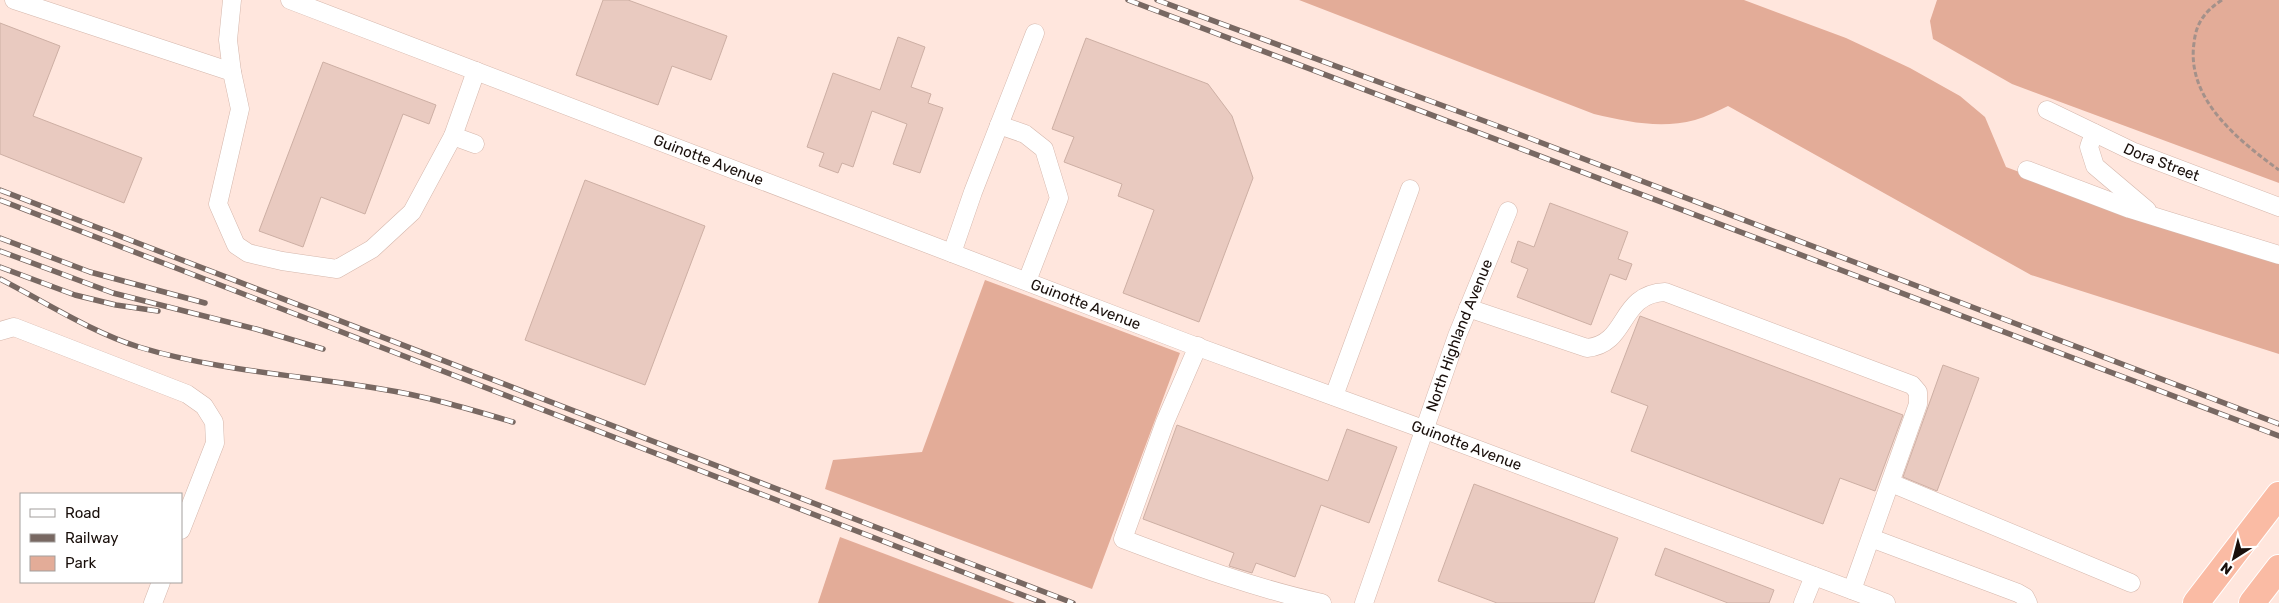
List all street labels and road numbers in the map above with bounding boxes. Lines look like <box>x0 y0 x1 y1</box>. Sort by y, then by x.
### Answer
street label: Guinotte Avenue <box>651 131 766 189</box>
street label: Dora Street <box>2121 139 2202 185</box>
street label: North Highland Avenue <box>1422 257 1496 414</box>
street label: Guinotte Avenue <box>1028 275 1143 334</box>
street label: Guinotte Avenue <box>1409 417 1524 474</box>

